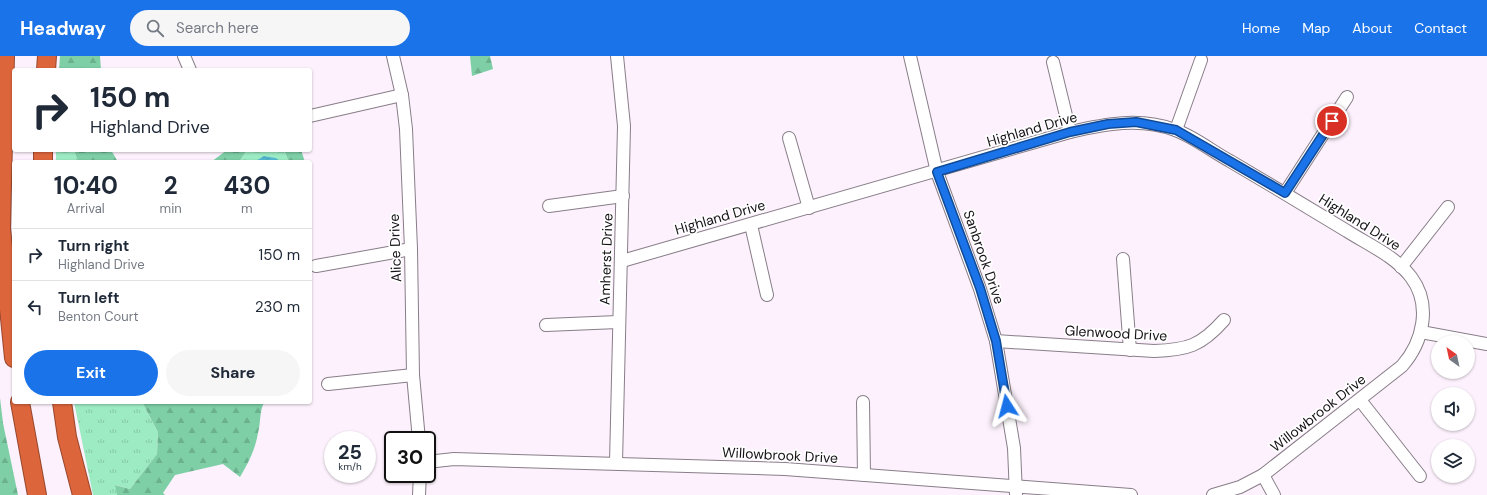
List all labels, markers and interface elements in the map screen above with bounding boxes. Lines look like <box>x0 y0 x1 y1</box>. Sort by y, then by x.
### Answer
search box <box>130 10 410 46</box>
text: Headway <box>20 16 106 41</box>
icon: search <box>144 17 166 39</box>
text: Search here <box>176 18 259 38</box>
text: Home <box>1242 19 1280 37</box>
text: Map <box>1302 19 1330 37</box>
text: About <box>1352 19 1392 37</box>
text: Contact <box>1414 19 1467 37</box>
text: 150 m <box>90 79 170 116</box>
icon: right <box>24 84 76 136</box>
pin <box>1315 104 1349 138</box>
street label: Highland Drive <box>985 107 1079 150</box>
icon: arrive <box>1321 110 1343 132</box>
text: Highland Drive <box>90 115 210 139</box>
text: 10:40 <box>54 170 118 201</box>
text: 2 <box>164 170 178 201</box>
text: 430 <box>223 170 270 201</box>
street label: Highland Drive <box>1316 190 1404 254</box>
street label: Highland Drive <box>673 195 767 238</box>
text: Arrival <box>67 200 105 217</box>
text: min <box>160 200 182 217</box>
text: m <box>241 200 253 217</box>
street label: Sanbrook Drive <box>960 208 1008 306</box>
street label: Alice Drive <box>385 213 405 283</box>
street label: Amherst Drive <box>595 213 617 305</box>
text: Turn right <box>58 236 129 256</box>
icon: right <box>24 244 46 266</box>
text: 150 m <box>259 245 300 265</box>
text: Highland Drive <box>58 256 145 273</box>
text: Turn left <box>58 288 119 308</box>
icon: left <box>24 296 46 318</box>
text: 230 m <box>255 297 300 317</box>
text: Benton Court <box>58 308 139 325</box>
street label: Glenwood Drive <box>1064 321 1168 345</box>
north arrow <box>1431 335 1475 379</box>
map controls <box>1431 335 1475 483</box>
button: Exit <box>24 350 158 396</box>
button: Share <box>166 350 300 396</box>
street label: Willowbrook Drive <box>1267 370 1369 456</box>
position arrow <box>986 385 1028 427</box>
button: sound <box>1431 387 1475 431</box>
speed limit sign: 30 <box>384 431 436 483</box>
text: 25 <box>338 439 362 465</box>
button: layers <box>1431 439 1475 483</box>
street label: Willowbrook Drive <box>722 443 838 467</box>
text: km/h <box>338 460 362 473</box>

